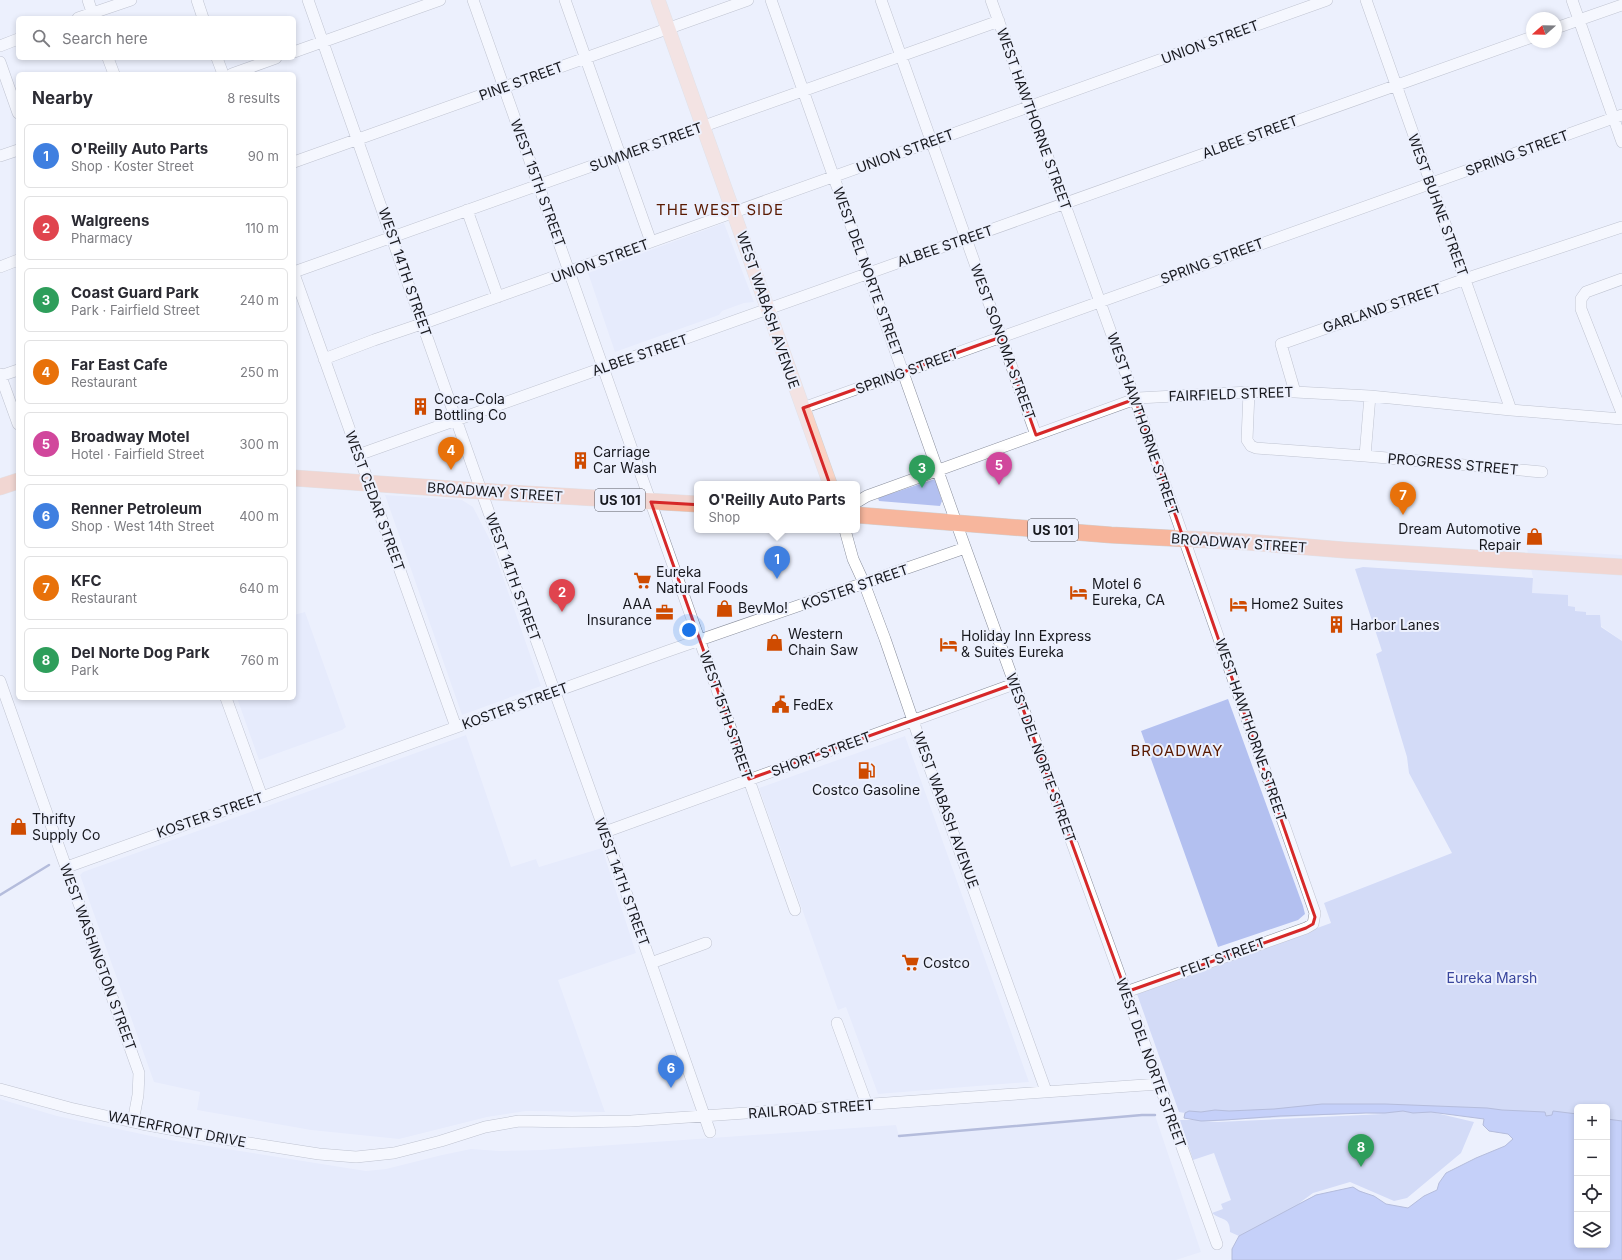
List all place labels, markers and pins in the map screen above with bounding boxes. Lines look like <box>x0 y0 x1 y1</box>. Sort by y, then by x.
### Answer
place label: Coca-Cola Bottling Co <box>434 390 507 423</box>
building icon: Coca-Cola Bottling Co <box>411 397 431 417</box>
pin: 4 <box>438 437 464 470</box>
place label: Carriage Car Wash <box>593 443 657 476</box>
building icon: Carriage Car Wash <box>570 450 590 470</box>
pin: 5 <box>986 452 1012 485</box>
pin: 3 <box>909 455 935 488</box>
pin: 7 <box>1390 482 1416 515</box>
place label: Dream Automotive Repair <box>1398 520 1521 553</box>
shop icon: Dream Automotive Repair <box>1524 527 1544 547</box>
pin: 1 <box>764 546 790 579</box>
place label: Eureka Natural Foods <box>656 563 748 596</box>
supermarket icon: Eureka Natural Foods <box>633 570 653 590</box>
place label: Motel 6 Eureka, CA <box>1092 575 1165 608</box>
pin: 2 <box>549 579 575 612</box>
hotel icon: Motel 6 Eureka, CA <box>1069 582 1089 602</box>
hotel icon: Home2 Suites <box>1228 594 1248 614</box>
place label: AAA Insurance <box>587 595 652 628</box>
place label: Home2 Suites <box>1251 595 1343 612</box>
shop icon: BevMo! <box>715 598 735 618</box>
place label: BevMo! <box>738 599 788 616</box>
office icon: AAA Insurance <box>655 602 675 622</box>
building icon: Harbor Lanes <box>1327 615 1347 635</box>
place label: Harbor Lanes <box>1350 616 1440 633</box>
place label: Western Chain Saw <box>788 625 858 658</box>
place label: Holiday Inn Express & Suites Eureka <box>961 627 1091 660</box>
shop icon: Western Chain Saw <box>765 632 785 652</box>
hotel icon: Holiday Inn Express & Suites Eureka <box>938 634 958 654</box>
public building icon: FedEx <box>770 695 790 715</box>
place label: FedEx <box>793 696 834 713</box>
fuel station icon: Costco Gasoline <box>856 760 876 780</box>
place label: Costco Gasoline <box>812 781 920 798</box>
place label: Thrifty Supply Co <box>32 810 100 843</box>
shop icon: Thrifty Supply Co <box>9 817 29 837</box>
supermarket icon: Costco <box>900 953 920 973</box>
place label: Costco <box>923 954 970 971</box>
pin: 6 <box>658 1055 684 1088</box>
pin: 8 <box>1348 1134 1374 1167</box>

